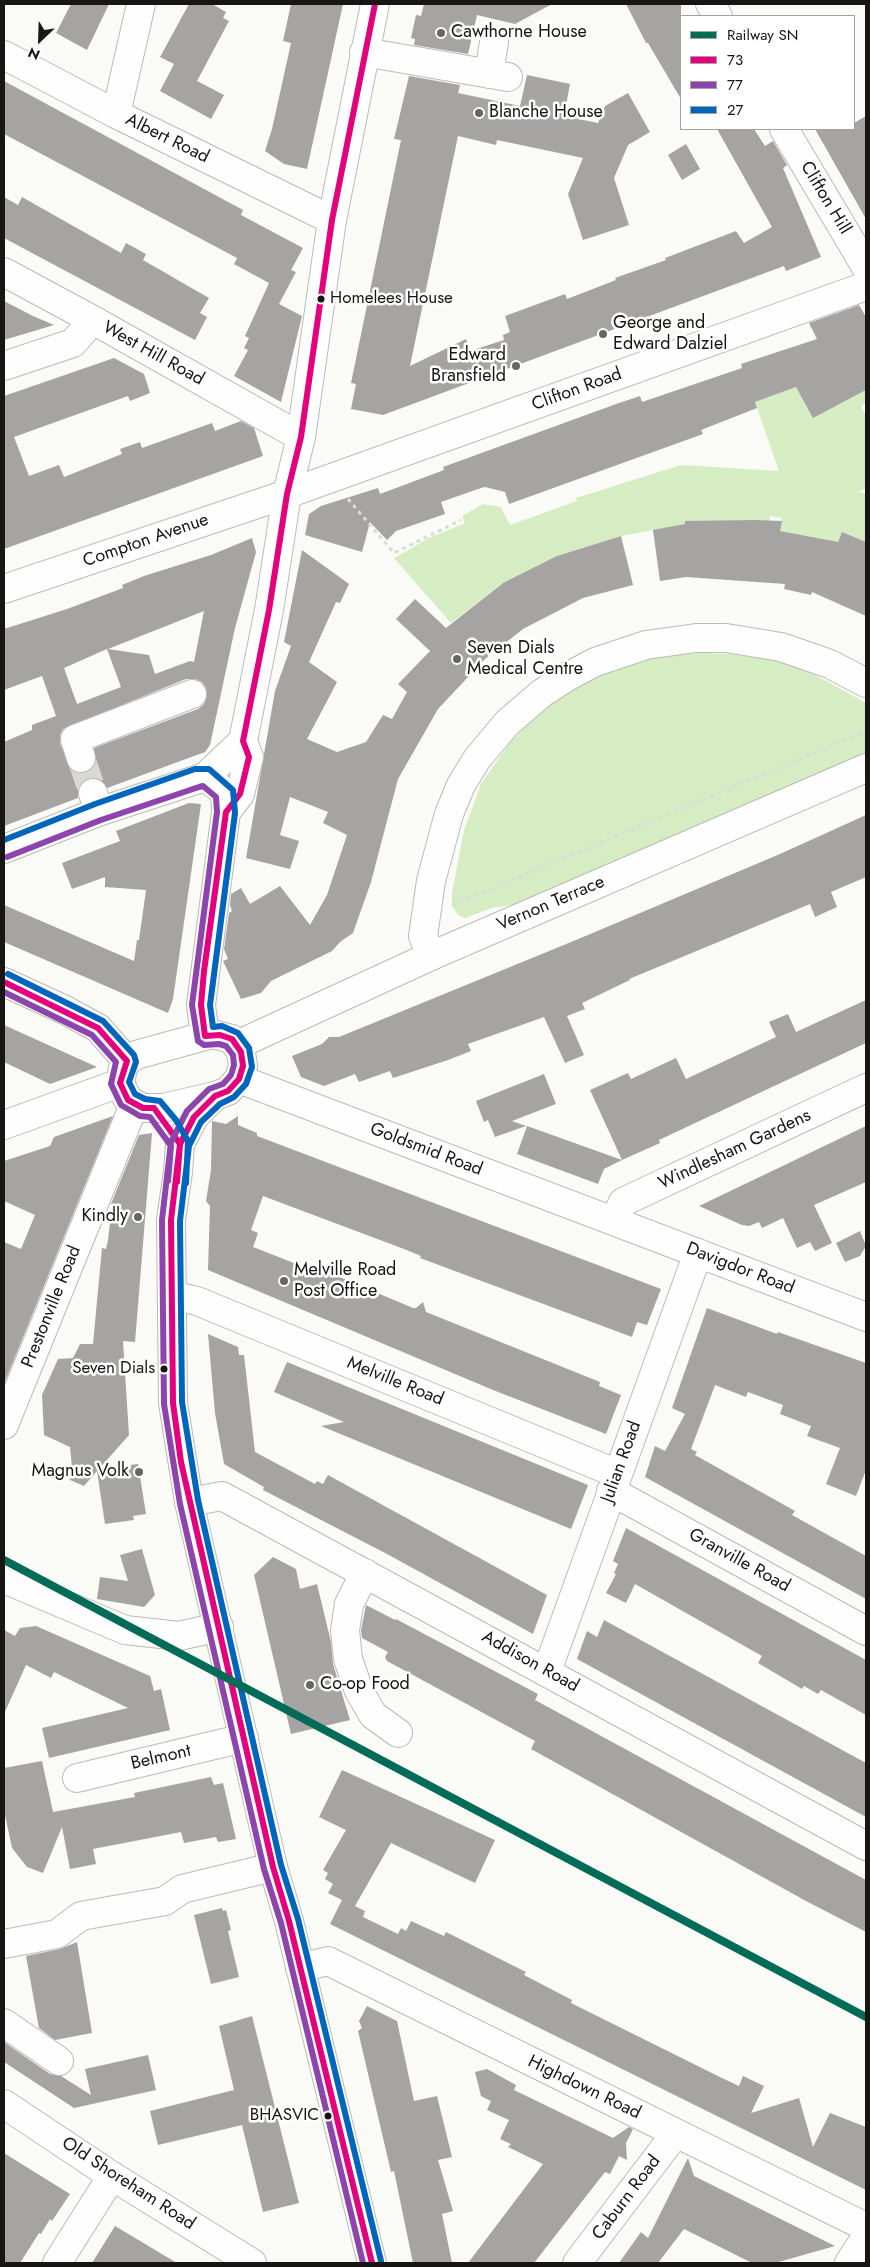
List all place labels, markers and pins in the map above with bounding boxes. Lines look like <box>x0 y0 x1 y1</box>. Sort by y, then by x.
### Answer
place label: Cawthorne House <box>451 22 587 44</box>
marker: Cawthorne House <box>435 27 447 39</box>
place label: Blanche House <box>489 102 603 124</box>
marker: Blanche House <box>473 107 485 119</box>
place label: Homelees House <box>330 289 453 309</box>
marker: Homelees House <box>316 294 326 304</box>
place label: George and Edward Dalziel <box>613 313 727 356</box>
marker: George and Edward Dalziel <box>597 328 609 340</box>
place label: Edward Bransfield <box>431 345 506 388</box>
marker: Edward Bransfield <box>510 360 522 372</box>
place label: Seven Dials Medical Centre <box>467 638 583 681</box>
marker: Seven Dials Medical Centre <box>451 653 463 665</box>
place label: Kindly <box>81 1206 128 1228</box>
marker: Kindly <box>132 1211 144 1223</box>
place label: Melville Road Post Office <box>294 1260 396 1302</box>
marker: Melville Road Post Office <box>278 1275 290 1287</box>
place label: Seven Dials <box>72 1359 155 1379</box>
marker: Seven Dials <box>159 1364 169 1374</box>
place label: Magnus Volk <box>32 1461 129 1483</box>
marker: Magnus Volk <box>133 1466 145 1478</box>
place label: Co-op Food <box>320 1674 410 1696</box>
marker: Co-op Food <box>304 1679 316 1691</box>
place label: BHASVIC <box>250 2106 319 2126</box>
marker: BHASVIC <box>323 2111 333 2121</box>

